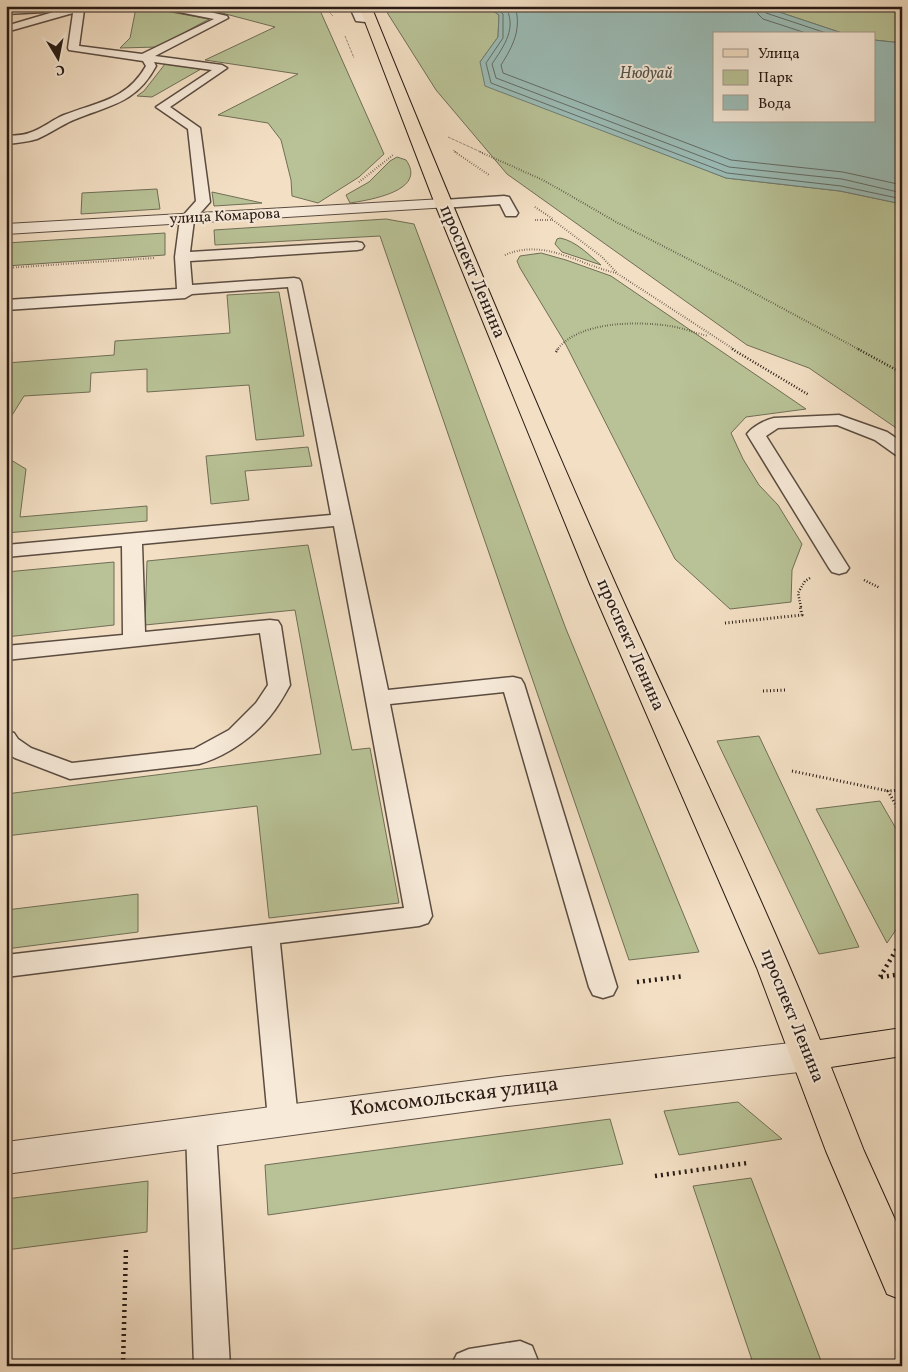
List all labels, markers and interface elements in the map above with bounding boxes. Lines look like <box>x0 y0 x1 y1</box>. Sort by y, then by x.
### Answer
north arrow <box>32 32 82 82</box>
legend <box>713 32 876 122</box>
text: Улица <box>758 44 800 65</box>
text: С <box>54 59 66 79</box>
water label: Нюдуай <box>619 63 673 85</box>
text: Парк <box>758 68 793 89</box>
text: Вода <box>758 94 791 115</box>
street label: проспект Ленина <box>433 202 511 342</box>
street label: улица Комарова <box>169 204 281 230</box>
street label: проспект Ленина <box>590 575 670 715</box>
street label: проспект Ленина <box>754 945 830 1087</box>
street label: Комсомольская улица <box>348 1070 560 1124</box>

